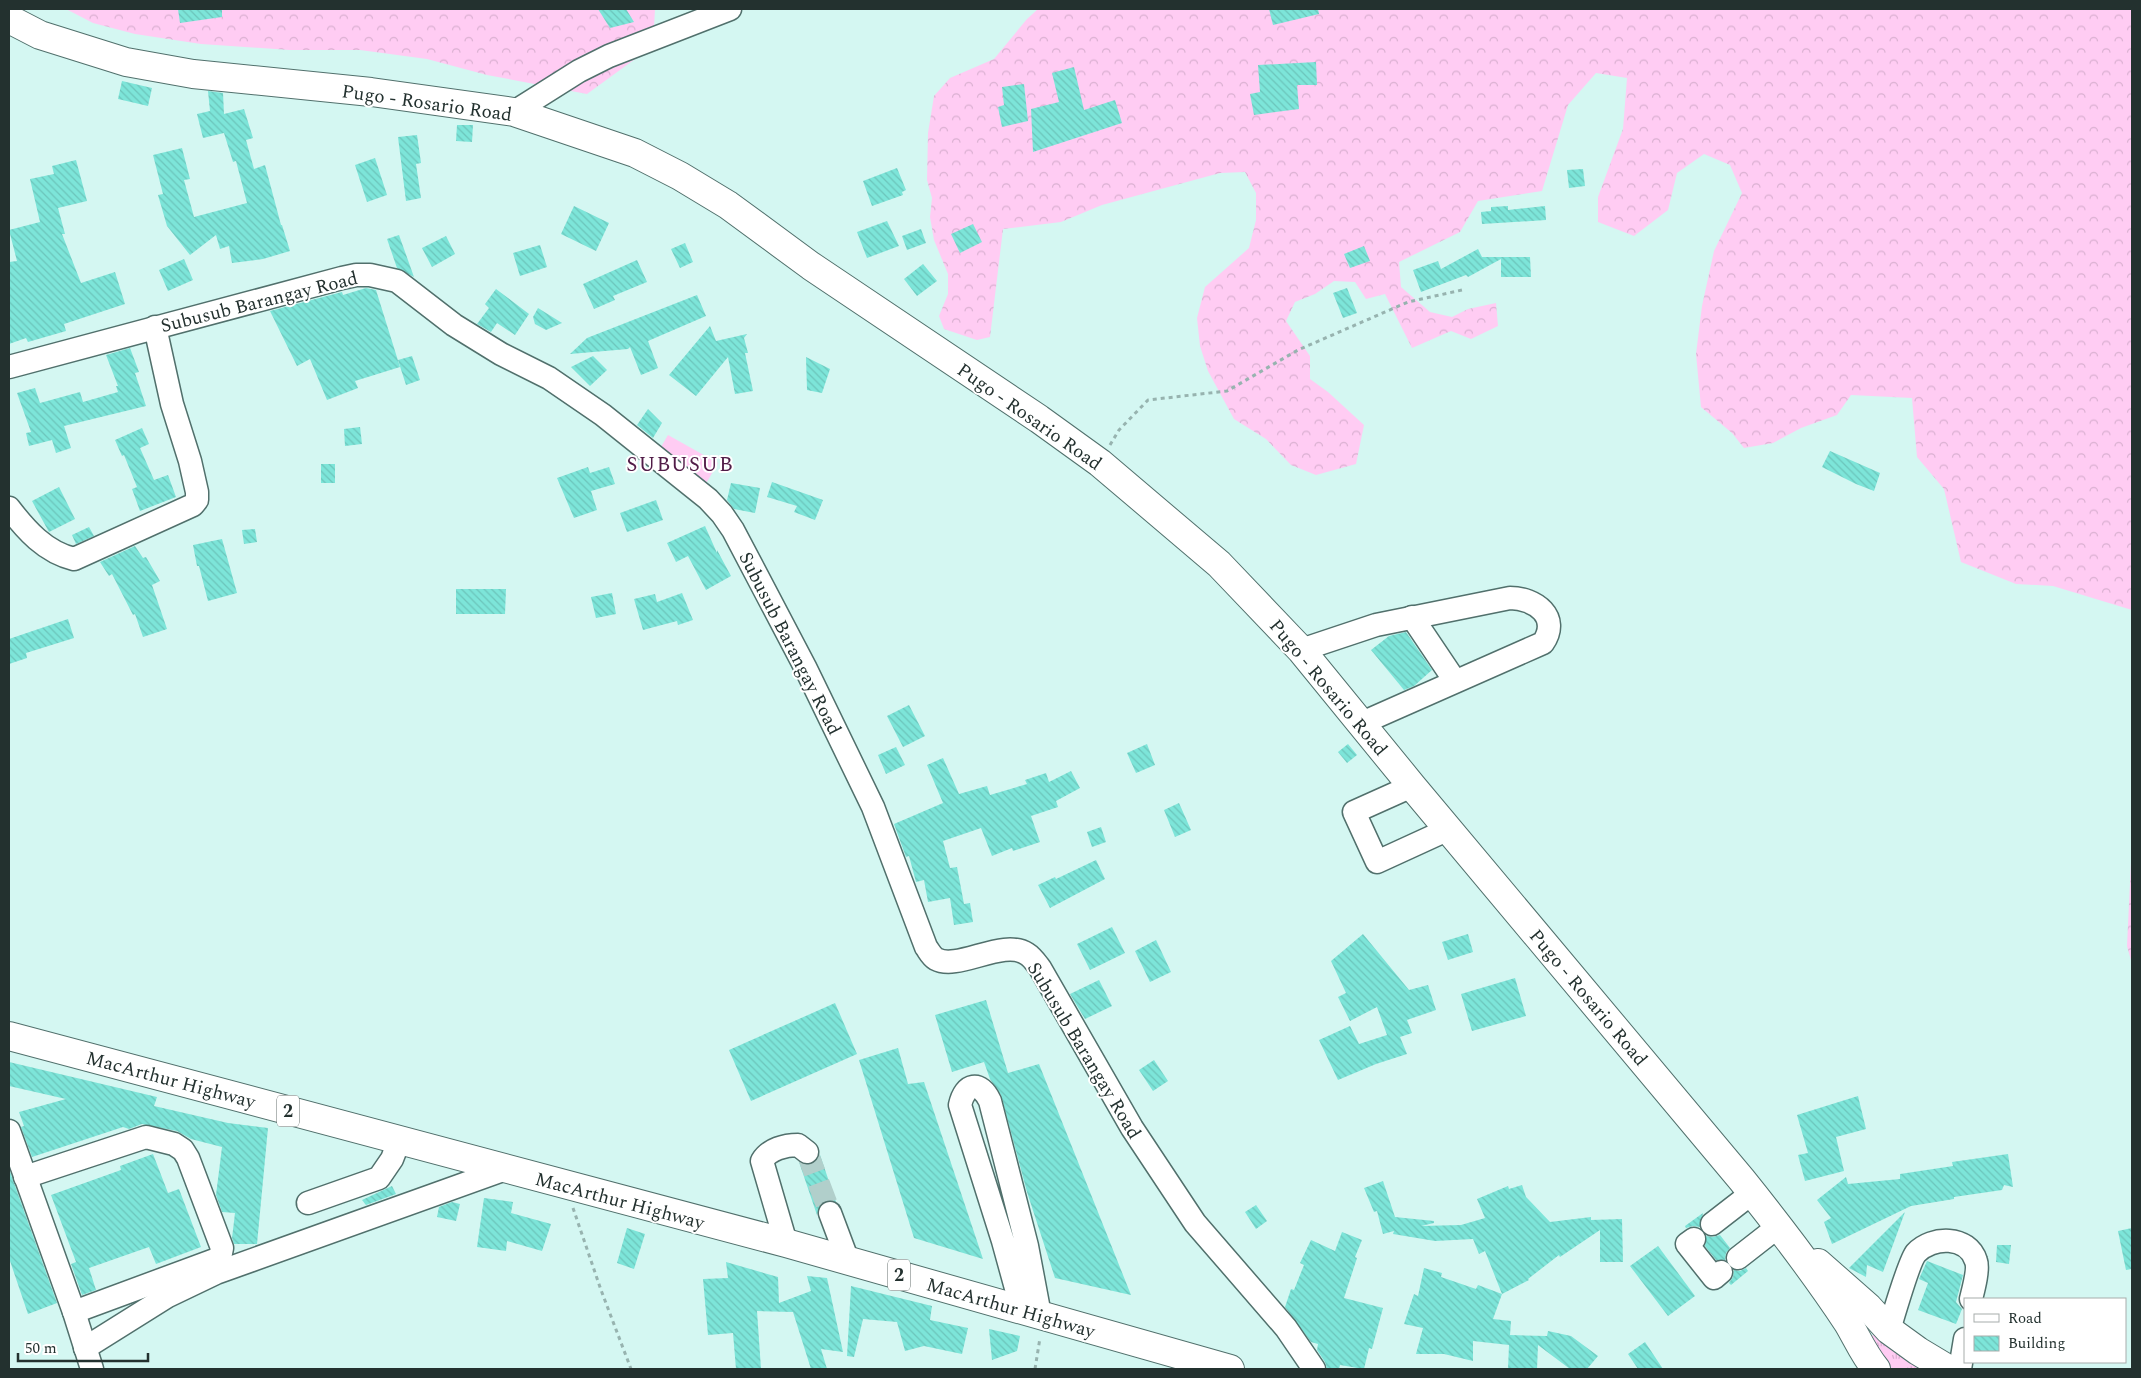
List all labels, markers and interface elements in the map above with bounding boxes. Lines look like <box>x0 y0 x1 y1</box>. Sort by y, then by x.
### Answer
street label: Pugo - Rosario Road <box>340 77 514 130</box>
street label: Subusub Barangay Road <box>158 264 361 341</box>
street label: Pugo - Rosario Road <box>951 356 1108 478</box>
district label: SUBUSUB <box>626 449 734 481</box>
street label: Subusub Barangay Road <box>731 547 848 740</box>
street label: Pugo - Rosario Road <box>1262 613 1394 763</box>
street label: Pugo - Rosario Road <box>1522 923 1654 1073</box>
street label: Subusub Barangay Road <box>1019 957 1148 1145</box>
street label: MacArthur Highway <box>83 1044 259 1117</box>
road number: 2 <box>277 1096 299 1126</box>
street label: MacArthur Highway <box>532 1165 708 1238</box>
road number: 2 <box>888 1260 910 1290</box>
street label: MacArthur Highway <box>923 1271 1099 1347</box>
legend <box>1964 1298 2126 1363</box>
text: Road <box>2008 1307 2042 1330</box>
scale bar <box>18 1330 148 1362</box>
text: Building <box>2008 1332 2065 1355</box>
text: 50 m <box>25 1337 57 1360</box>

